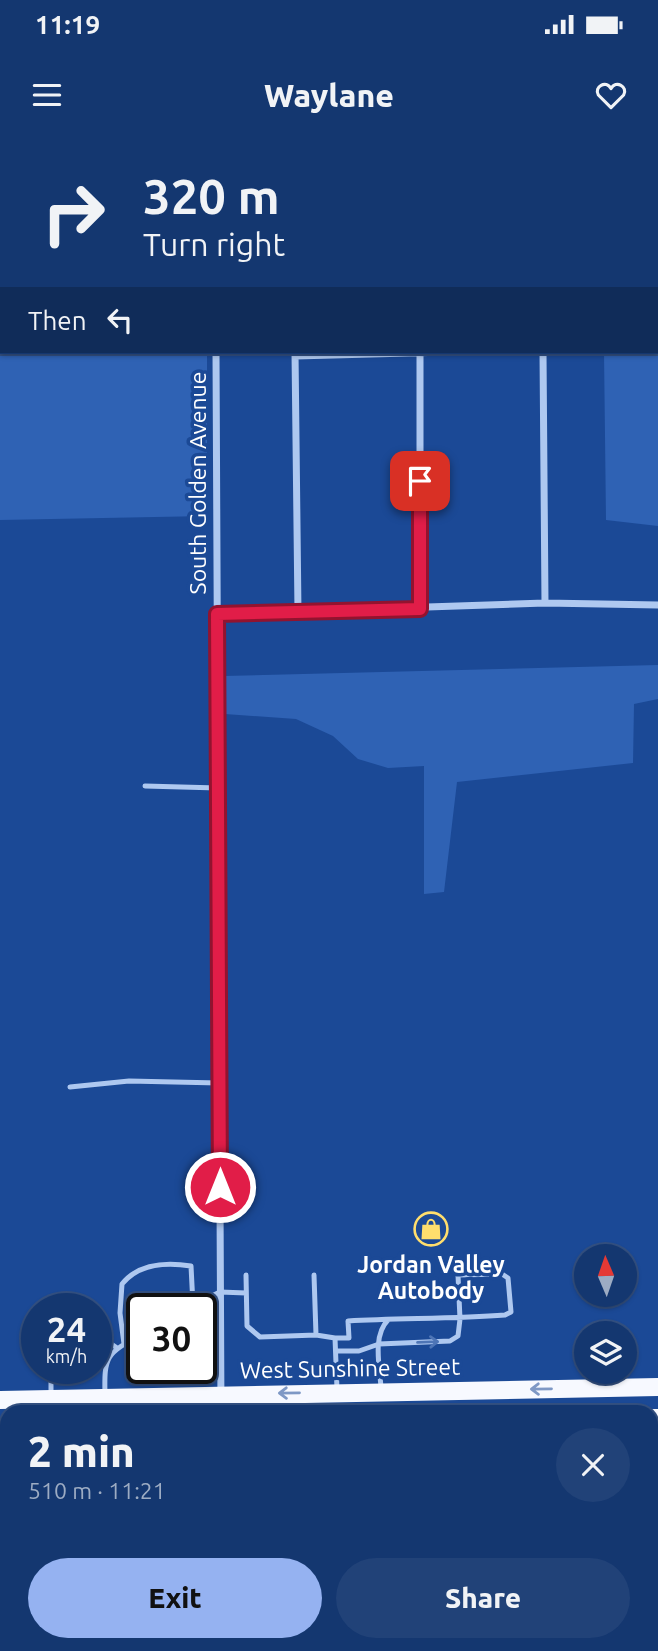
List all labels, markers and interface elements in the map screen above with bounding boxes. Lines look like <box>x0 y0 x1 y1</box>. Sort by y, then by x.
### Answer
text: 11:19 <box>35 10 100 39</box>
icon: menu <box>28 76 66 114</box>
icon: heart <box>592 76 630 114</box>
text: Waylane <box>264 77 394 113</box>
icon: right <box>28 168 119 259</box>
text: 320 m <box>143 168 280 223</box>
text: Turn right <box>143 226 285 262</box>
icon: left <box>101 301 139 339</box>
text: Then <box>28 306 87 335</box>
street label: South Golden Avenue <box>185 372 210 594</box>
pin <box>390 451 450 511</box>
icon: arrive <box>401 462 439 500</box>
position arrow <box>183 1150 257 1224</box>
shop icon: Jordan Valley Autobody <box>412 1210 450 1248</box>
north arrow <box>574 1244 637 1307</box>
map controls <box>574 1244 637 1384</box>
place label: Jordan Valley Autobody <box>357 1252 505 1303</box>
speed limit sign: 30 <box>126 1293 217 1384</box>
text: 24 <box>47 1309 86 1349</box>
button: layers <box>574 1321 637 1384</box>
one-way arrow <box>416 1336 439 1349</box>
text: km/h <box>46 1346 87 1366</box>
street label: West Sunshine Street <box>240 1354 460 1382</box>
one-way arrow <box>530 1382 553 1396</box>
one-way arrow <box>278 1386 301 1400</box>
text: 2 min <box>28 1428 135 1475</box>
button: close <box>556 1428 630 1502</box>
text: 510 m · 11:21 <box>28 1478 166 1503</box>
button: Exit <box>28 1558 322 1638</box>
button: Share <box>336 1558 630 1638</box>

